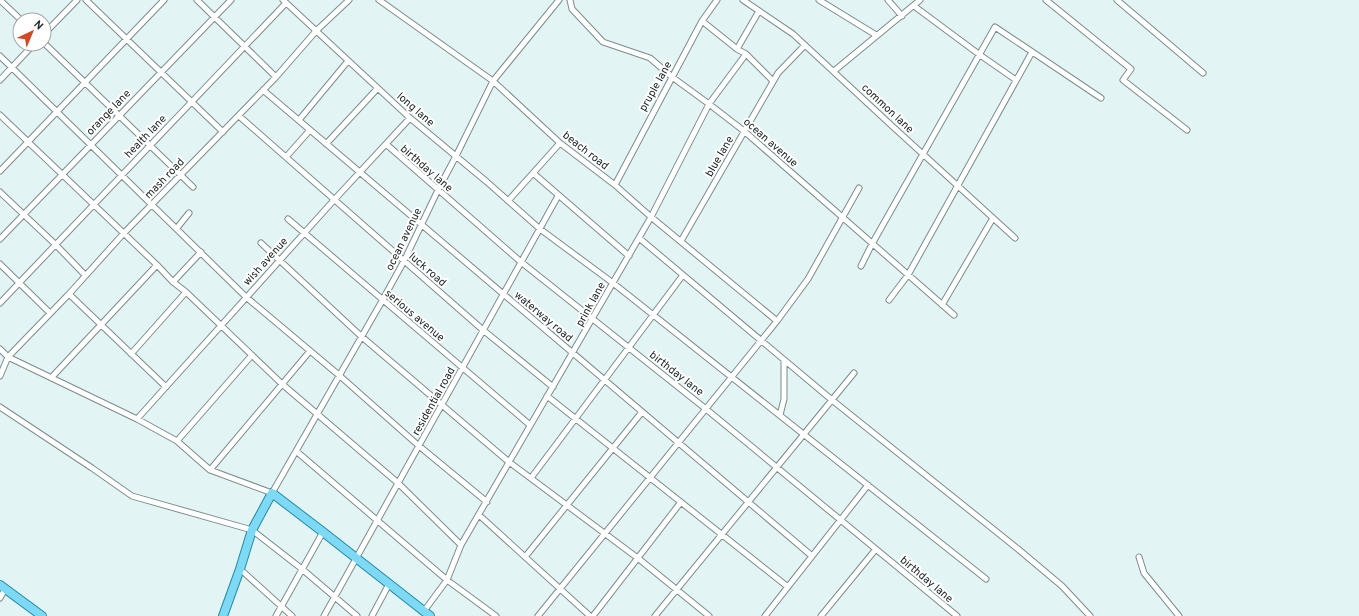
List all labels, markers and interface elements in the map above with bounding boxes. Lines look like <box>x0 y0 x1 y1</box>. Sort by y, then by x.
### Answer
north arrow <box>12 12 52 52</box>
text: N <box>31 18 46 33</box>
street label: pruple lane <box>636 59 675 114</box>
street label: common lane <box>858 81 916 137</box>
street label: orange lane <box>83 87 134 138</box>
street label: long lane <box>394 90 437 130</box>
street label: health lane <box>122 112 170 161</box>
street label: ocean avenue <box>740 115 801 170</box>
street label: beach road <box>559 128 611 173</box>
street label: blue lane <box>703 134 737 179</box>
street label: birthday lane <box>397 142 456 195</box>
street label: mash road <box>142 155 188 202</box>
street label: ocean avenue <box>383 206 425 273</box>
street label: wish avenue <box>240 235 291 289</box>
street label: luck road <box>406 250 449 290</box>
street label: prink lane <box>573 280 609 329</box>
street label: serious avenue <box>382 287 447 345</box>
street label: waterway road <box>511 288 575 345</box>
street label: birthday lane <box>646 348 706 399</box>
street label: residential road <box>409 365 459 438</box>
street label: birthday lane <box>897 553 956 606</box>

